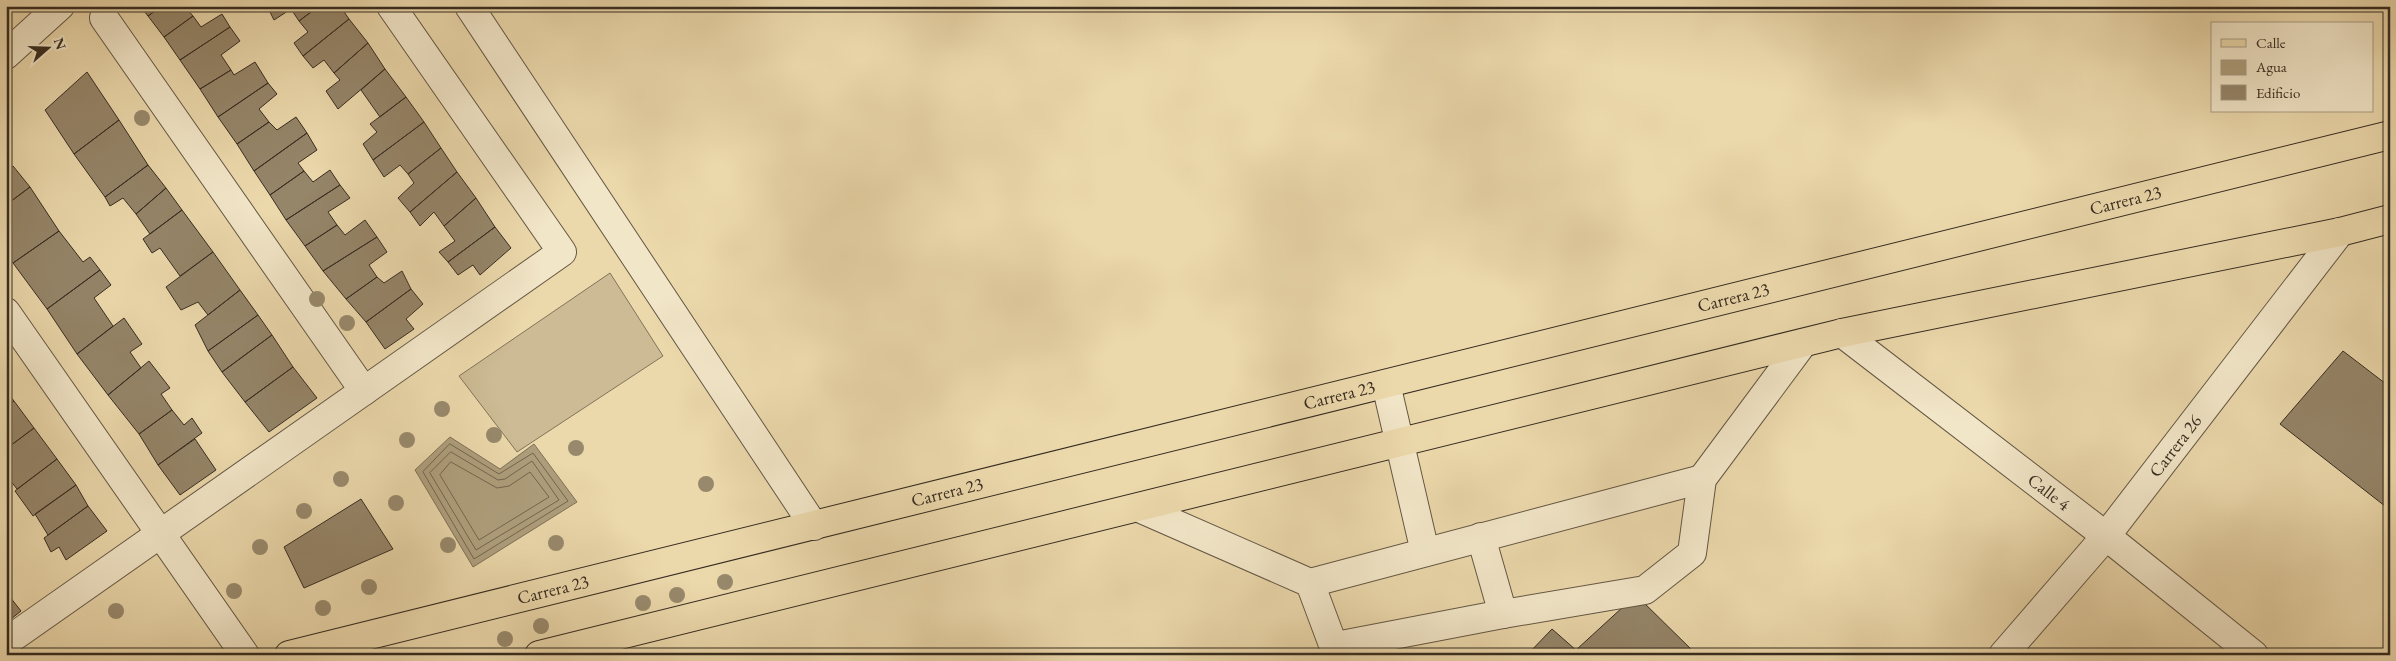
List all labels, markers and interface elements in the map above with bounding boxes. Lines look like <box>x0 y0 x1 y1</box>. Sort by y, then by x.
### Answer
north arrow <box>22 22 72 72</box>
legend <box>2211 22 2374 112</box>
text: Calle <box>2256 33 2286 52</box>
text: N <box>50 35 71 53</box>
text: Agua <box>2255 57 2287 76</box>
text: Edificio <box>2256 83 2300 102</box>
street label: Carrera 23 <box>2087 180 2164 220</box>
street label: Carrera 23 <box>1695 277 1772 317</box>
street label: Carrera 23 <box>1301 375 1377 415</box>
street label: Carrera 26 <box>2143 409 2207 482</box>
street label: Calle 4 <box>2023 468 2075 516</box>
street label: Carrera 23 <box>909 472 985 512</box>
street label: Carrera 23 <box>515 569 591 609</box>

